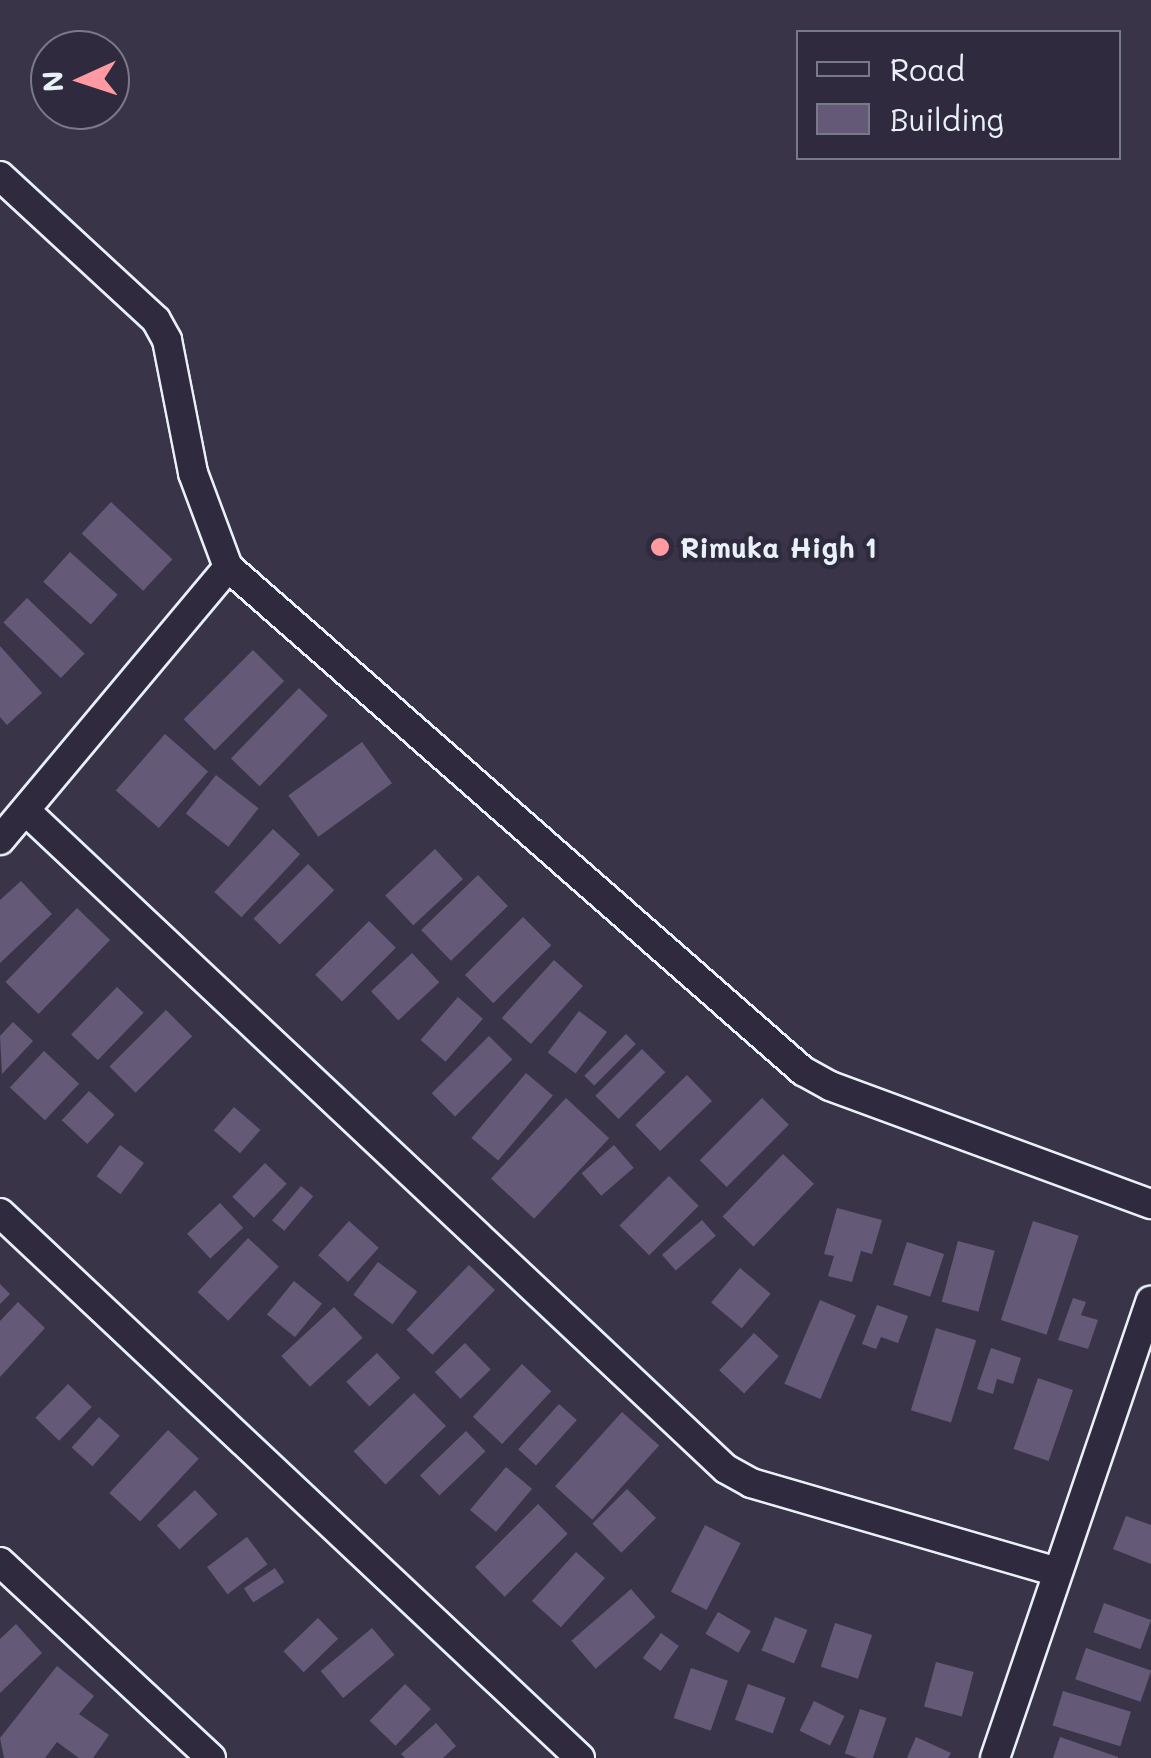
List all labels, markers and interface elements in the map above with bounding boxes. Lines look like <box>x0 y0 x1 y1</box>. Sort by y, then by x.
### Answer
north arrow <box>30 30 130 130</box>
legend <box>796 30 1121 160</box>
text: Road <box>890 49 965 89</box>
text: N <box>34 70 71 93</box>
text: Building <box>890 99 1004 139</box>
place label: Rimuka High 1 <box>680 530 877 564</box>
marker: Rimuka High 1 <box>649 536 671 558</box>

